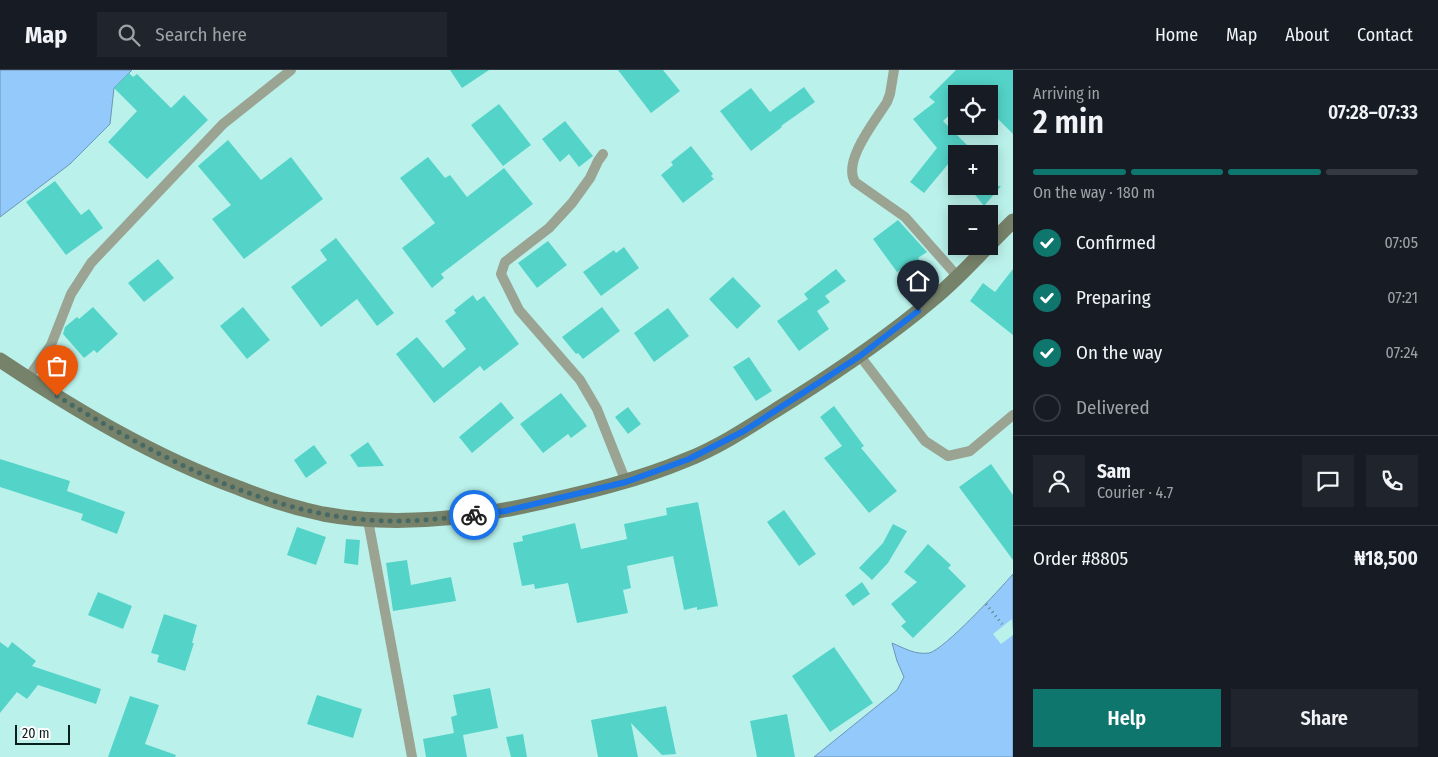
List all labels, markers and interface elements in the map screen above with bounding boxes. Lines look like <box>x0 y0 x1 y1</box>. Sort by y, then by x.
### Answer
search box <box>97 12 447 57</box>
text: Map <box>25 21 67 49</box>
icon: search <box>115 21 143 49</box>
text: Search here <box>155 23 247 46</box>
text: Home <box>1155 24 1198 46</box>
text: Map <box>1226 24 1257 46</box>
text: About <box>1285 24 1329 46</box>
text: Contact <box>1357 24 1413 46</box>
text: Arriving in <box>1033 84 1100 103</box>
map controls <box>948 85 998 255</box>
button: locate <box>948 85 998 135</box>
text: 07:28–07:33 <box>1328 101 1418 124</box>
text: 2 min <box>1033 103 1104 141</box>
button: + <box>948 145 998 195</box>
text: On the way · 180 m <box>1033 183 1155 202</box>
button: − <box>948 205 998 255</box>
icon: check <box>1033 229 1061 257</box>
text: Confirmed <box>1076 231 1156 254</box>
text: 07:05 <box>1384 233 1418 252</box>
pin <box>897 260 939 311</box>
icon: home <box>904 267 932 295</box>
icon: check <box>1033 284 1061 312</box>
text: Preparing <box>1076 286 1151 309</box>
text: 07:21 <box>1387 288 1418 307</box>
icon: check <box>1033 339 1061 367</box>
text: On the way <box>1076 341 1162 364</box>
text: 07:24 <box>1386 343 1418 362</box>
pin <box>36 345 78 396</box>
icon: bag <box>43 352 71 380</box>
text: Delivered <box>1076 396 1150 419</box>
button: person <box>1033 455 1085 507</box>
button: chat <box>1302 455 1354 507</box>
button: phone <box>1366 455 1418 507</box>
text: Sam <box>1097 460 1131 483</box>
text: Courier · 4.7 <box>1097 483 1173 502</box>
courier <box>449 490 499 540</box>
icon: bike <box>460 501 488 529</box>
text: Order #8805 <box>1033 547 1128 570</box>
text: ₦18,500 <box>1354 547 1418 570</box>
button: Help <box>1033 689 1221 747</box>
button: Share <box>1231 689 1418 747</box>
scale bar <box>15 722 70 745</box>
text: 20 m <box>22 725 50 742</box>

